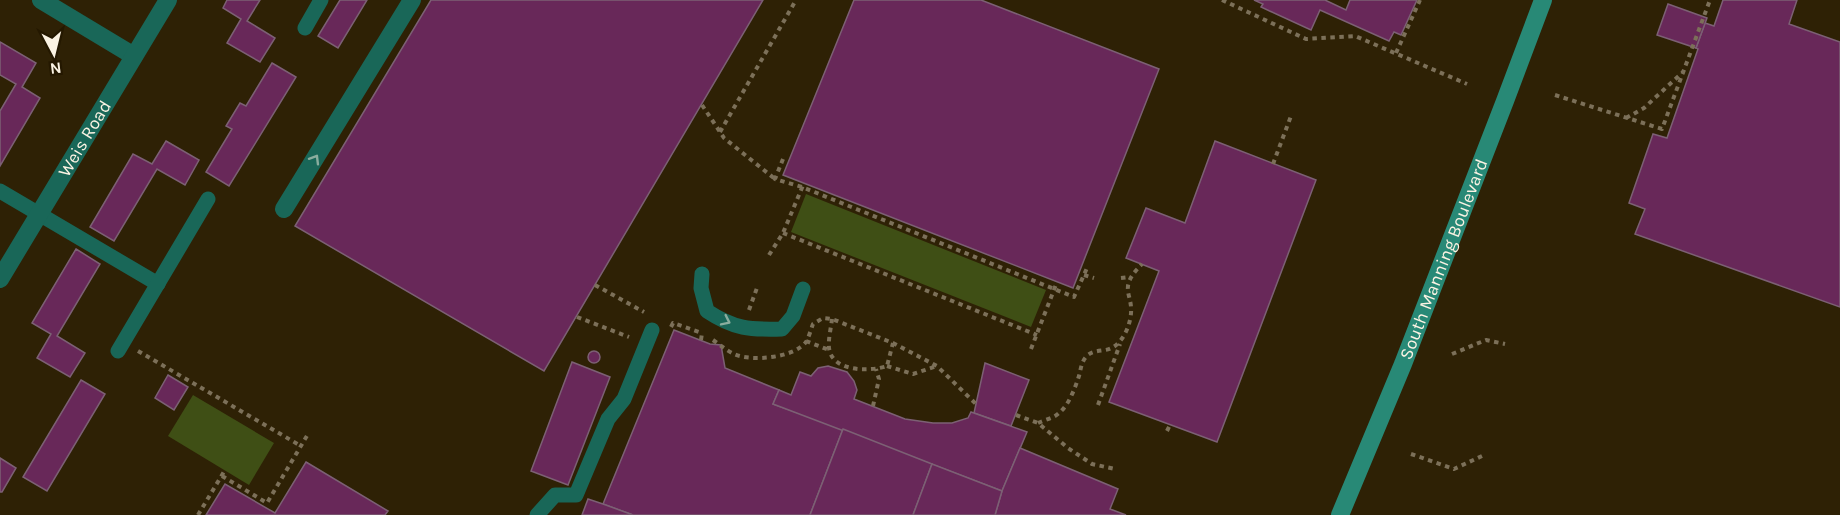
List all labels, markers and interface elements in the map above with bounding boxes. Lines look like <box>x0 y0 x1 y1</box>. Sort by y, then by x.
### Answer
north arrow <box>24 24 84 84</box>
text: N <box>49 58 63 79</box>
street label: Weis Road <box>53 96 116 181</box>
one-way arrow <box>307 155 319 165</box>
street label: South Manning Boulevard <box>1395 156 1493 363</box>
one-way arrow <box>719 314 730 326</box>

